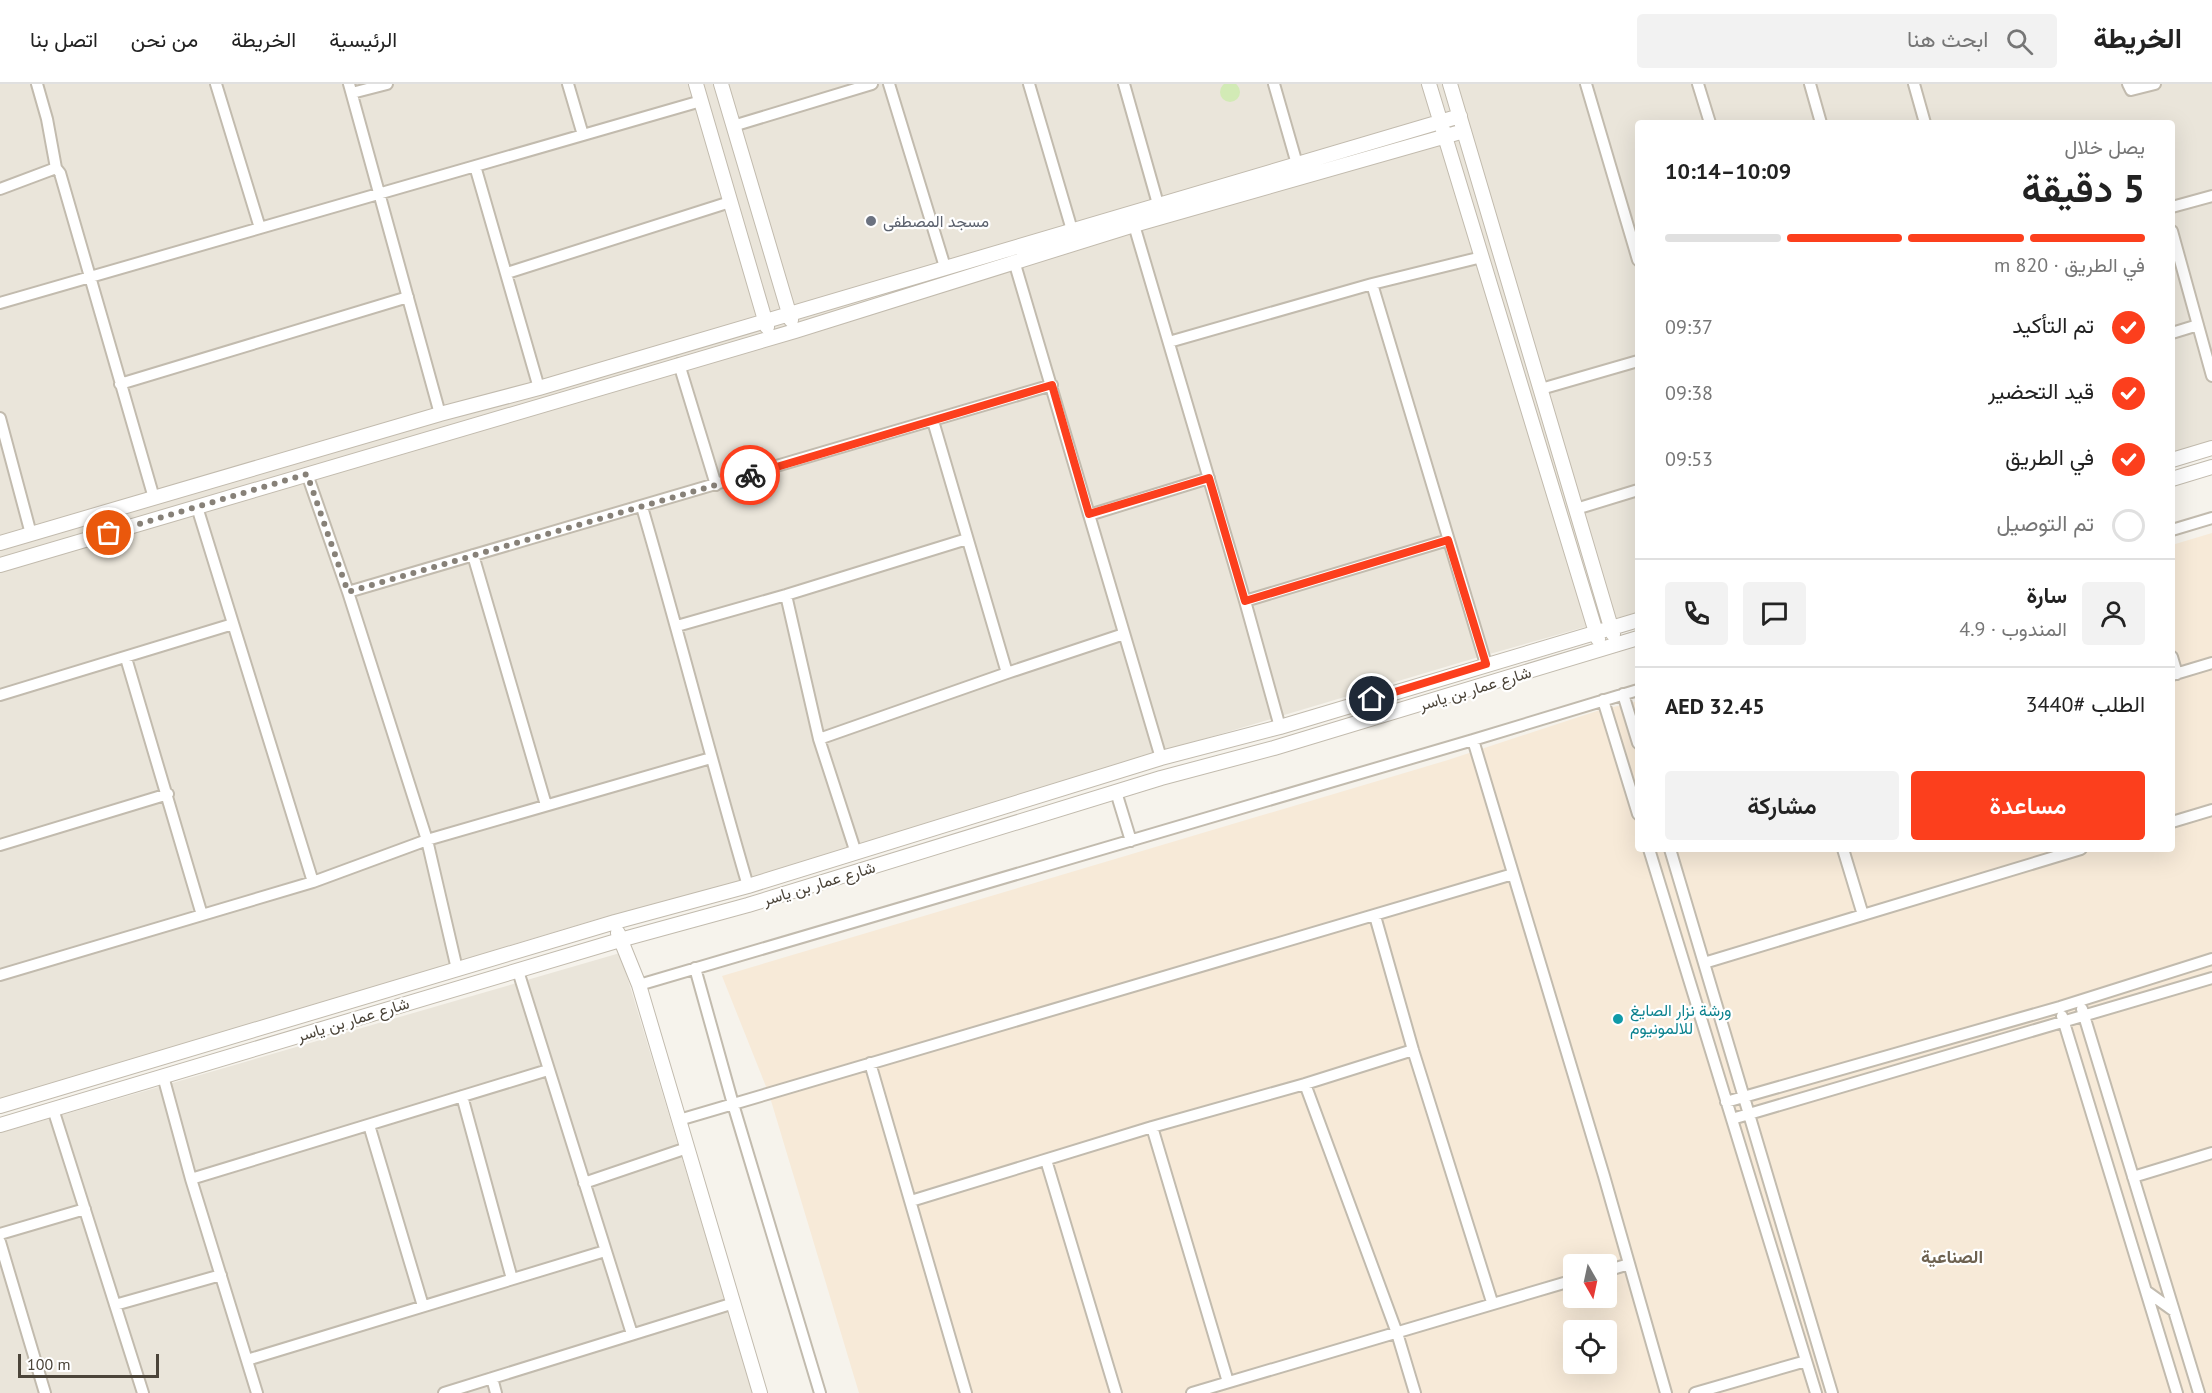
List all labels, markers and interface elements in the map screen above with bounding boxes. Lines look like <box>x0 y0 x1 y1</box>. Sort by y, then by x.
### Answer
search box <box>1637 14 2057 68</box>
text: الخريطة <box>2093 19 2182 56</box>
text: ابحث هنا <box>1907 25 1988 53</box>
icon: search <box>2003 25 2036 58</box>
text: اتصل بنا <box>30 26 98 53</box>
text: من نحن <box>131 26 198 53</box>
text: الخريطة <box>231 26 296 53</box>
text: الرئيسية <box>329 26 397 53</box>
text: يصل خلال <box>2065 134 2145 160</box>
text: 10:09–10:14 <box>1665 157 1791 185</box>
text: 5 دقيقة <box>2021 162 2145 213</box>
place label: مسجد المصطفى <box>883 211 989 232</box>
marker: مسجد المصطفى <box>864 214 878 228</box>
text: في الطريق · 820 m <box>1994 252 2145 278</box>
text: تم التأكيد <box>2012 311 2094 339</box>
icon: check <box>2112 311 2145 344</box>
text: 09:37 <box>1665 314 1713 340</box>
text: قيد التحضير <box>1988 377 2094 405</box>
icon: check <box>2112 377 2145 410</box>
text: 09:38 <box>1665 380 1713 406</box>
text: في الطريق <box>2005 443 2094 471</box>
icon: check <box>2112 443 2145 476</box>
courier <box>720 445 780 505</box>
text: 09:53 <box>1665 446 1713 472</box>
icon: bike <box>734 459 767 492</box>
pin <box>83 507 134 558</box>
text: تم التوصيل <box>1996 509 2094 537</box>
icon: bag <box>92 516 125 549</box>
text: سارة <box>2026 581 2067 609</box>
button: phone <box>1665 582 1728 645</box>
button: chat <box>1743 582 1806 645</box>
button: person <box>2082 582 2145 645</box>
text: المندوب · 4.9 <box>1959 616 2067 642</box>
street label: شارع عمار بن ياسر <box>1415 661 1534 717</box>
pin <box>1346 673 1397 724</box>
icon: home <box>1355 682 1388 715</box>
text: الطلب #3440 <box>2025 690 2145 718</box>
text: AED 32.45 <box>1665 692 1765 720</box>
button: مشاركة <box>1665 771 1899 840</box>
button: مساعدة <box>1911 771 2145 840</box>
street label: شارع عمار بن ياسر <box>759 856 878 912</box>
street label: شارع عمار بن ياسر <box>293 992 412 1048</box>
place label: ورشة نزار الصايغ للالمونيوم <box>1630 1000 1731 1039</box>
marker: ورشة نزار الصايغ للالمونيوم <box>1611 1012 1625 1026</box>
district label: الصناعية <box>1921 1245 1983 1268</box>
north arrow <box>1563 1254 1617 1308</box>
map controls <box>1563 1254 1617 1374</box>
button: locate <box>1563 1320 1617 1374</box>
scale bar <box>18 1351 159 1378</box>
text: 100 m <box>27 1354 70 1374</box>

